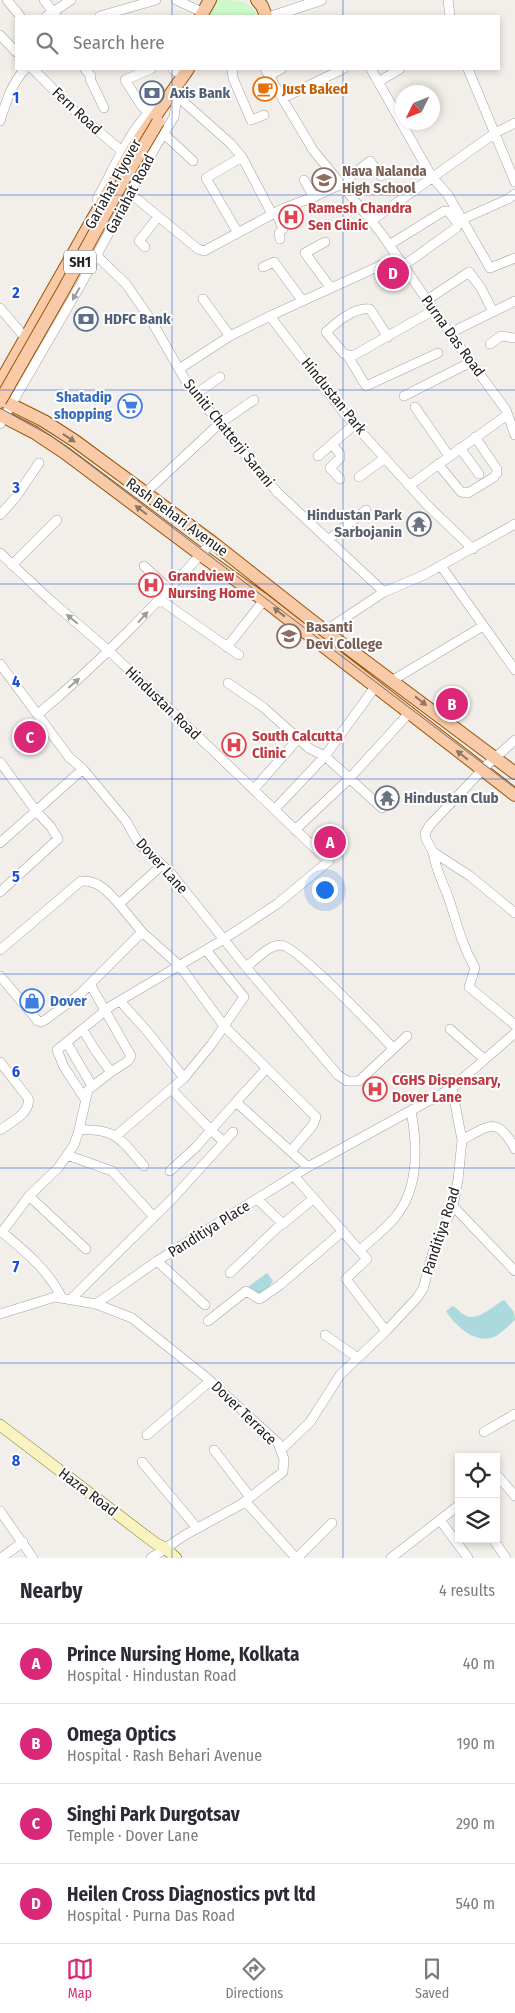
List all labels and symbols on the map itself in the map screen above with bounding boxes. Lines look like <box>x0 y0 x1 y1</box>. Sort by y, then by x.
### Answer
cafe icon: Just Baked <box>252 76 278 102</box>
bank icon: Axis Bank <box>139 80 165 106</box>
place label: Just Baked <box>281 80 348 98</box>
street label: Fern Road <box>48 84 106 138</box>
place label: Axis Bank <box>169 84 230 102</box>
north arrow <box>395 85 440 130</box>
text: 1 <box>13 88 19 107</box>
street label: Gariahat Flyover <box>81 135 145 232</box>
street label: Gariahat Road <box>102 151 158 237</box>
place label: Nava Nalanda High School <box>342 162 427 197</box>
school or university icon: Nava Nalanda High School <box>311 167 337 193</box>
place label: Ramesh Chandra Sen Clinic <box>308 199 412 234</box>
hospital icon: Ramesh Chandra Sen Clinic <box>278 204 304 230</box>
road number: SH1 <box>64 250 96 274</box>
pin: D <box>377 254 409 292</box>
text: 2 <box>11 283 20 302</box>
one-way arrow <box>71 288 80 301</box>
street label: Purna Das Road <box>417 292 489 380</box>
bank icon: HDFC Bank <box>73 306 99 332</box>
place label: HDFC Bank <box>104 310 171 328</box>
street label: Hindustan Park <box>298 354 370 438</box>
street label: Suniti Chatterji Sarani <box>180 375 278 491</box>
place label: Shatadip shopping <box>54 388 113 423</box>
supermarket icon: Shatadip shopping <box>117 393 143 419</box>
one-way arrow <box>63 433 76 442</box>
street label: Rash Behari Avenue <box>123 474 231 560</box>
text: 3 <box>11 478 20 497</box>
one-way arrow <box>134 505 148 515</box>
place label: Hindustan Park Sarbojanin <box>307 506 402 541</box>
temple icon: Hindustan Park Sarbojanin <box>406 511 432 537</box>
place label: Grandview Nursing Home <box>168 567 255 602</box>
hospital icon: Grandview Nursing Home <box>138 572 164 598</box>
one-way arrow <box>272 607 286 617</box>
one-way arrow <box>137 611 149 623</box>
one-way arrow <box>66 613 79 624</box>
place label: Basanti Devi College <box>306 618 383 653</box>
school or university icon: Basanti Devi College <box>276 623 302 649</box>
street label: Hindustan Road <box>122 663 204 743</box>
text: 4 <box>12 672 20 691</box>
one-way arrow <box>68 678 81 689</box>
pin: B <box>436 685 468 723</box>
one-way arrow <box>414 696 427 707</box>
pin: C <box>14 718 46 756</box>
place label: South Calcutta Clinic <box>252 727 343 762</box>
hospital icon: South Calcutta Clinic <box>221 732 247 758</box>
one-way arrow <box>456 750 469 761</box>
temple icon: Hindustan Club <box>374 785 400 811</box>
place label: Hindustan Club <box>404 789 499 807</box>
pin: A <box>314 823 346 861</box>
street label: Dover Lane <box>132 835 192 897</box>
text: 5 <box>12 867 20 886</box>
your location <box>312 877 338 903</box>
shop icon: Dover <box>19 988 45 1014</box>
place label: Dover <box>50 992 87 1010</box>
text: 6 <box>12 1062 20 1081</box>
place label: CGHS Dispensary, Dover Lane <box>392 1071 501 1106</box>
hospital icon: CGHS Dispensary, Dover Lane <box>362 1076 388 1102</box>
street label: Panditiya Road <box>418 1185 464 1277</box>
street label: Panditiya Place <box>165 1197 253 1261</box>
text: 7 <box>13 1257 20 1276</box>
street label: Dover Terrace <box>208 1377 280 1449</box>
text: 8 <box>12 1451 21 1470</box>
street label: Hazra Road <box>55 1464 121 1520</box>

